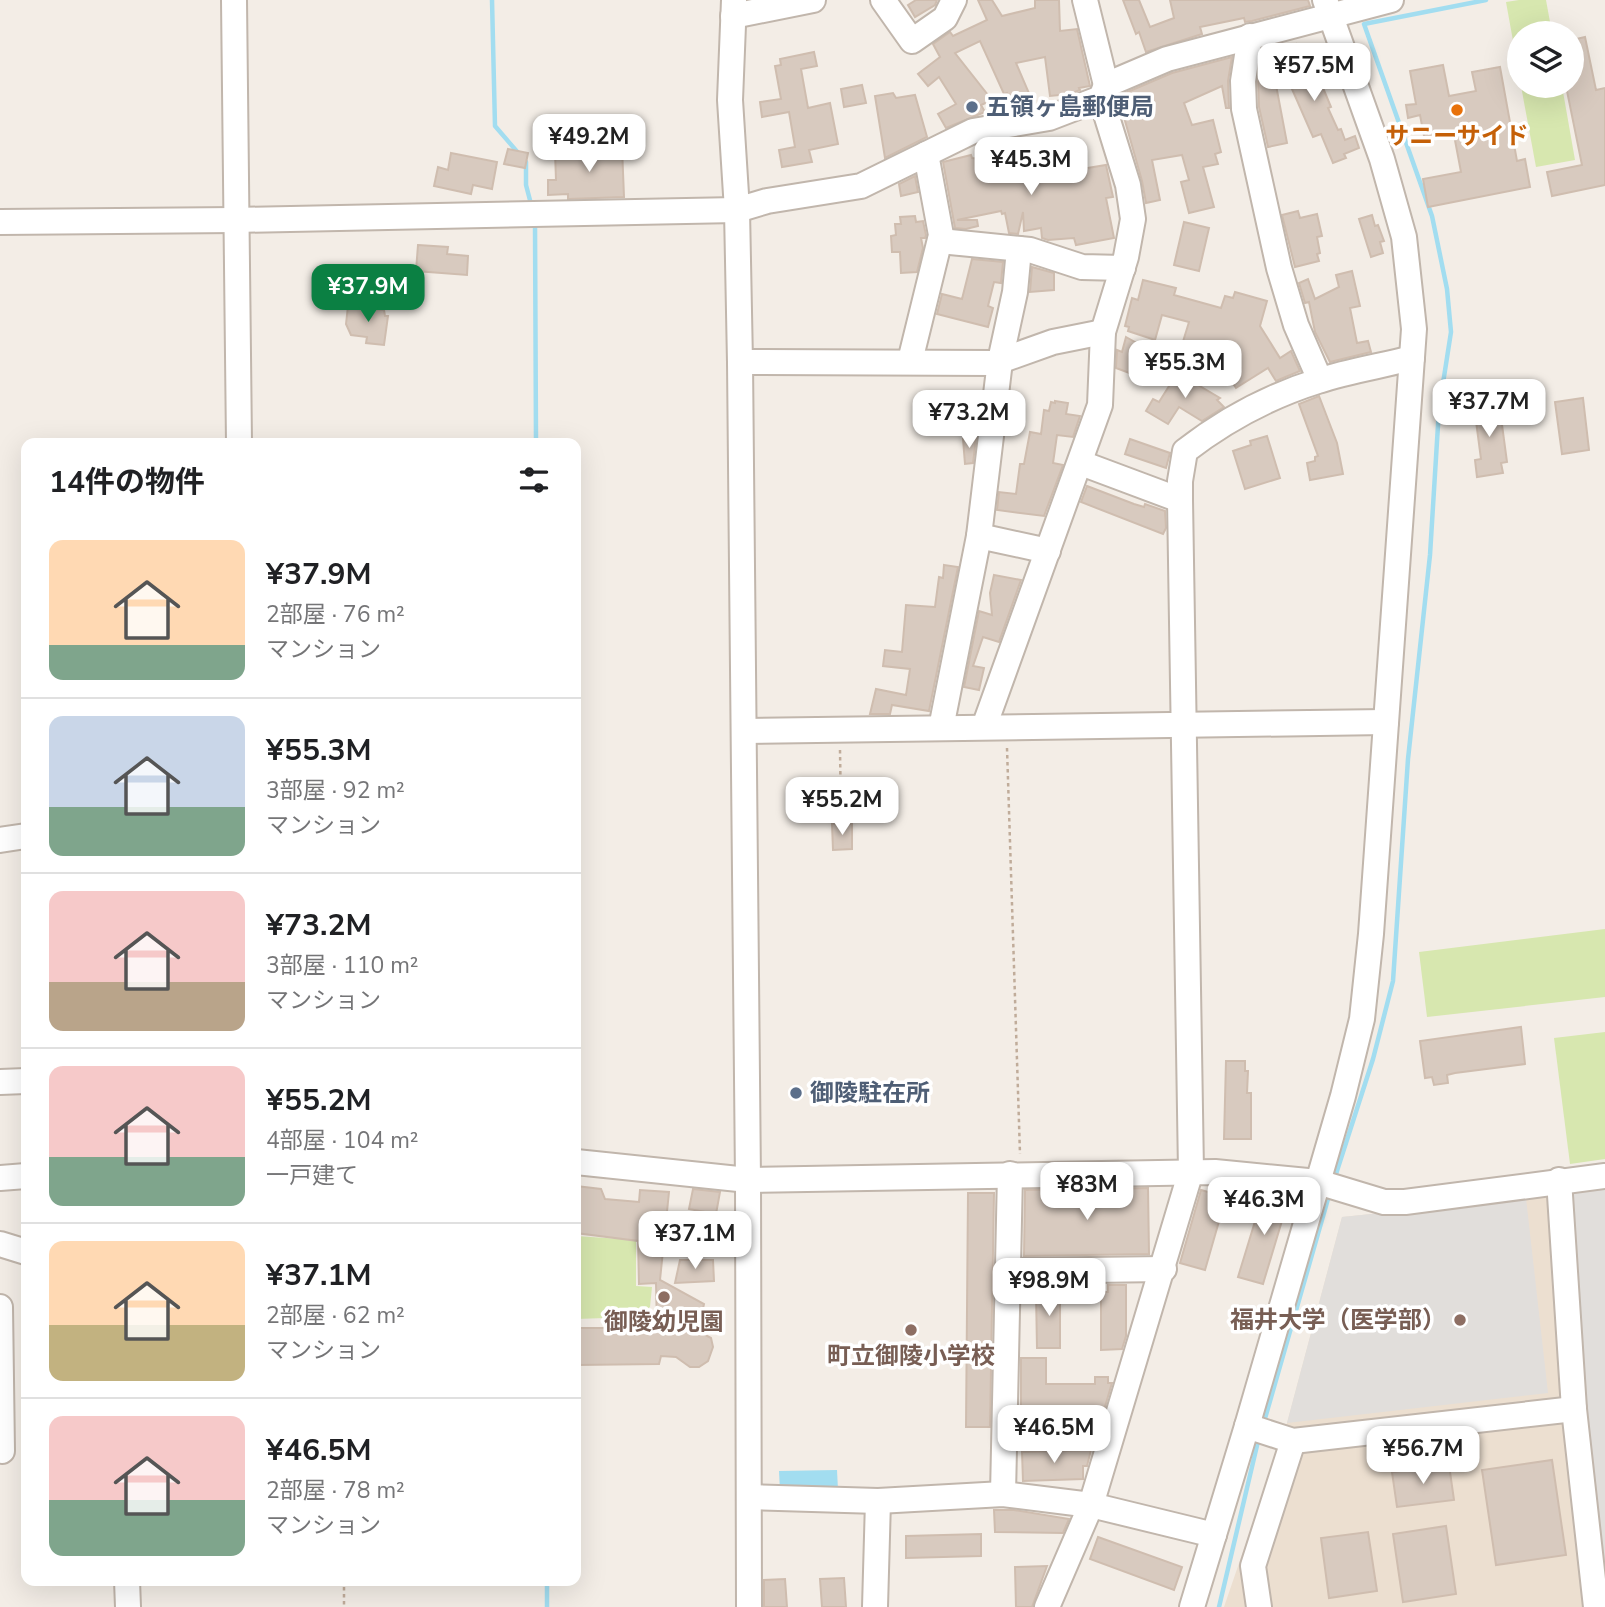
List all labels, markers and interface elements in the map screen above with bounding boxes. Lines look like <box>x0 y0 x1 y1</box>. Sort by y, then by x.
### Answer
map controls <box>1507 21 1584 98</box>
button: layers <box>1507 21 1584 98</box>
pin: ¥57.5M <box>1257 43 1371 103</box>
text: ¥57.5M <box>1274 50 1354 81</box>
place label: 五領ヶ島郵便局 <box>986 91 1154 123</box>
marker: 五領ヶ島郵便局 <box>964 99 980 115</box>
marker: サニーサイド <box>1449 102 1465 118</box>
pin: ¥49.2M <box>532 114 646 174</box>
place label: サニーサイド <box>1385 120 1529 152</box>
text: ¥49.2M <box>549 121 629 152</box>
pin: ¥45.3M <box>974 138 1088 197</box>
text: ¥45.3M <box>991 144 1071 175</box>
pin: ¥37.9M <box>311 264 425 324</box>
text: ¥37.9M <box>328 271 408 302</box>
pin: ¥55.3M <box>1128 340 1242 400</box>
text: ¥55.3M <box>1145 347 1225 378</box>
pin: ¥37.7M <box>1432 380 1546 439</box>
text: ¥37.7M <box>1449 386 1529 417</box>
pin: ¥73.2M <box>912 391 1026 450</box>
text: ¥73.2M <box>929 397 1009 428</box>
icon: filters <box>515 461 553 499</box>
text: 14件の物件 <box>49 462 205 503</box>
text: ¥37.9M <box>266 554 371 595</box>
icon: home <box>105 568 189 652</box>
text: 2部屋 · 76 m² <box>266 599 405 630</box>
text: マンション <box>266 634 381 665</box>
text: ¥55.3M <box>266 730 371 771</box>
icon: home <box>105 744 189 828</box>
text: 3部屋 · 92 m² <box>266 775 405 806</box>
pin: ¥55.2M <box>785 778 899 837</box>
text: ¥55.2M <box>802 784 882 815</box>
text: マンション <box>266 810 381 841</box>
text: ¥73.2M <box>266 905 371 946</box>
icon: home <box>105 919 189 1003</box>
text: 3部屋 · 110 m² <box>266 950 419 981</box>
text: マンション <box>266 985 381 1016</box>
place label: 御陵駐在所 <box>810 1077 930 1109</box>
text: ¥55.2M <box>266 1080 371 1121</box>
marker: 御陵駐在所 <box>788 1085 804 1101</box>
icon: home <box>105 1094 189 1178</box>
text: 4部屋 · 104 m² <box>266 1125 419 1156</box>
text: 一戸建て <box>266 1160 358 1191</box>
pin: ¥83M <box>1046 1162 1128 1222</box>
text: ¥83M <box>1056 1169 1118 1200</box>
pin: ¥46.3M <box>1207 1178 1321 1237</box>
text: ¥46.3M <box>1224 1184 1304 1215</box>
pin: ¥37.1M <box>638 1212 752 1271</box>
text: ¥37.1M <box>655 1218 735 1249</box>
text: ¥37.1M <box>266 1255 371 1296</box>
pin: ¥98.9M <box>992 1258 1106 1318</box>
text: ¥98.9M <box>1009 1265 1089 1296</box>
icon: home <box>105 1269 189 1353</box>
marker: 御陵幼児園 <box>656 1289 672 1305</box>
text: 2部屋 · 62 m² <box>266 1300 405 1331</box>
place label: 福井大学（医学部） <box>1230 1304 1446 1336</box>
place label: 御陵幼児園 <box>604 1306 724 1338</box>
marker: 福井大学（医学部） <box>1452 1312 1468 1328</box>
marker: 町立御陵小学校 <box>903 1322 919 1338</box>
text: マンション <box>266 1335 381 1366</box>
place label: 町立御陵小学校 <box>827 1340 995 1372</box>
pin: ¥46.5M <box>997 1406 1111 1465</box>
text: ¥46.5M <box>1014 1412 1094 1443</box>
pin: ¥56.7M <box>1366 1426 1480 1486</box>
text: ¥46.5M <box>266 1430 371 1471</box>
text: ¥56.7M <box>1383 1433 1463 1464</box>
icon: home <box>105 1444 189 1528</box>
text: 2部屋 · 78 m² <box>266 1475 405 1506</box>
text: マンション <box>266 1510 381 1541</box>

